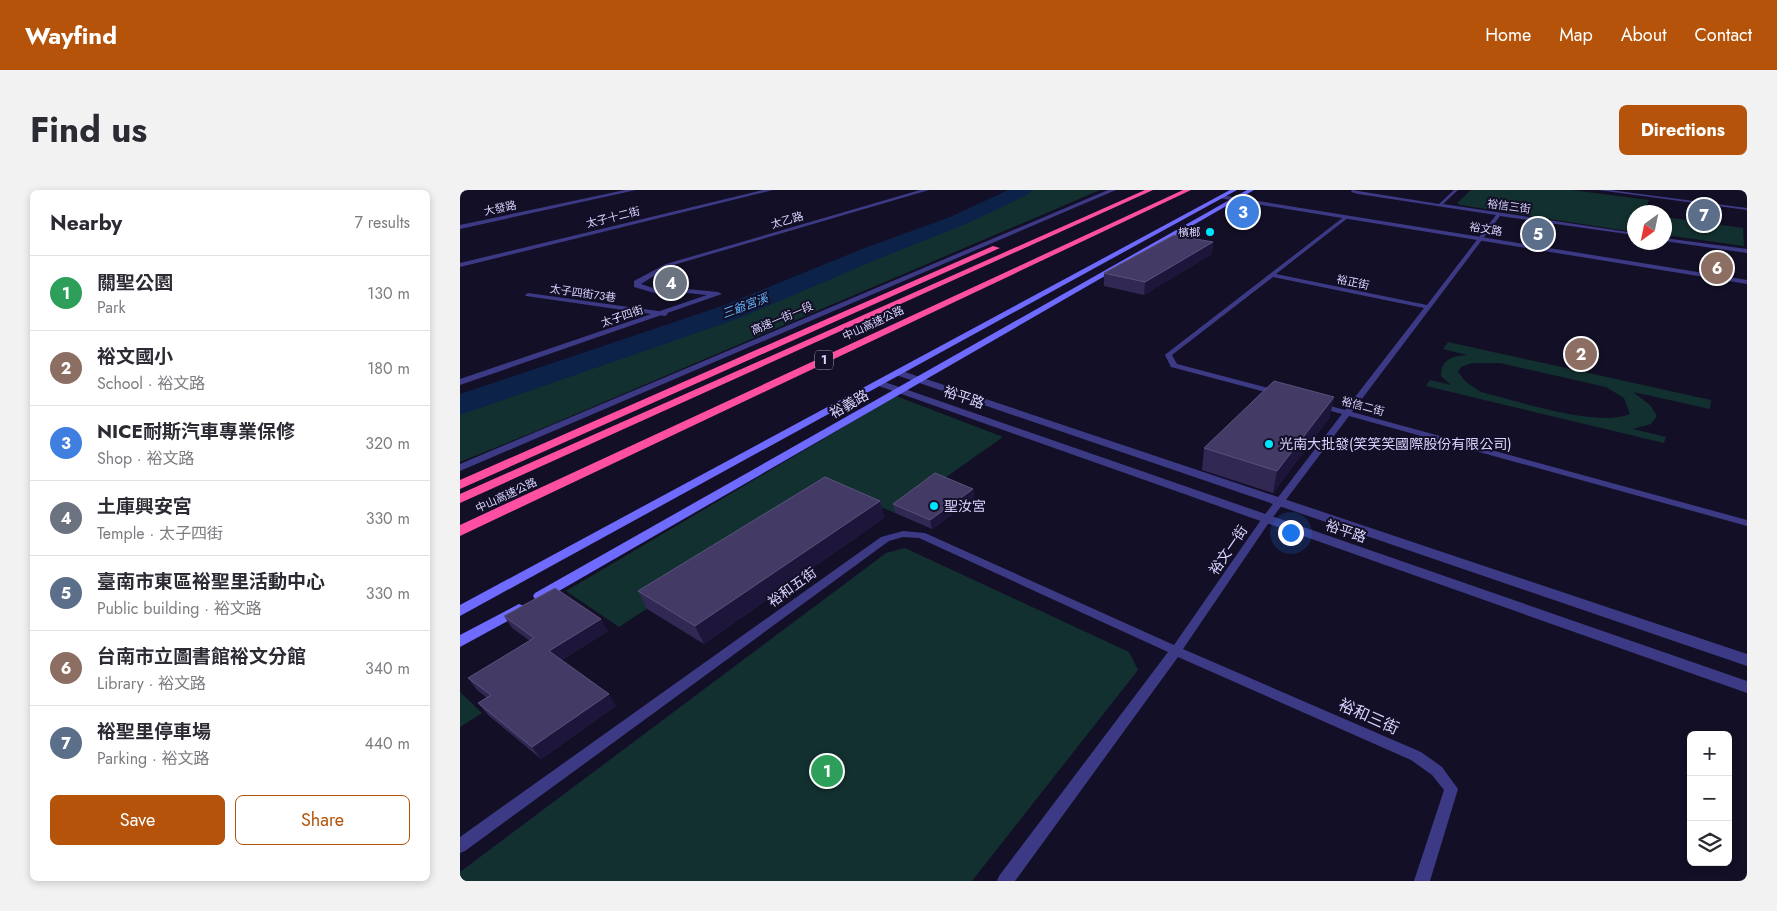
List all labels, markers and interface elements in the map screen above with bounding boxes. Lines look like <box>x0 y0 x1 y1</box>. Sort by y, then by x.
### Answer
text: Wayfind <box>25 18 117 53</box>
text: Home <box>1485 22 1531 48</box>
text: Map <box>1559 22 1593 48</box>
text: About <box>1621 22 1666 48</box>
text: Contact <box>1694 22 1752 48</box>
text: Find us <box>30 105 147 155</box>
button: Directions <box>1619 105 1747 155</box>
pin: 3 <box>1227 193 1259 231</box>
street label: 裕信三街 <box>1486 195 1532 217</box>
pin: 7 <box>1688 196 1720 234</box>
street label: 大發路 <box>482 197 518 219</box>
street label: 太子十二街 <box>584 203 642 231</box>
north arrow <box>1627 205 1672 250</box>
text: Nearby <box>50 208 122 238</box>
street label: 太乙路 <box>769 208 805 232</box>
text: 7 results <box>354 211 410 234</box>
pin: 5 <box>1522 215 1554 253</box>
street label: 裕文路 <box>1468 219 1504 239</box>
place label: 檳榔 <box>1178 224 1200 240</box>
marker: 檳榔 <box>1204 226 1216 238</box>
pin: 6 <box>1701 249 1733 287</box>
pin: 4 <box>655 264 687 302</box>
text: 關聖公園 <box>97 269 173 296</box>
street label: 裕正街 <box>1335 271 1371 293</box>
street label: 太子四街73巷 <box>549 280 617 306</box>
text: 1 <box>62 282 70 305</box>
text: 130 m <box>367 282 410 305</box>
water label: 三爺宮溪 <box>719 288 772 323</box>
text: Park <box>97 296 126 319</box>
street label: 高速一街一段 <box>748 298 816 338</box>
street label: 太子四街 <box>599 301 645 331</box>
street label: 中山高速公路 <box>840 302 906 344</box>
pin: 2 <box>1565 335 1597 373</box>
text: 裕文國小 <box>97 343 173 370</box>
road number: 1 <box>815 350 833 370</box>
text: 2 <box>61 357 71 380</box>
text: 180 m <box>367 357 410 380</box>
text: School · 裕文路 <box>97 372 205 395</box>
street label: 裕平路 <box>941 381 987 413</box>
street label: 裕義路 <box>826 385 872 423</box>
street label: 裕信二街 <box>1340 393 1386 419</box>
text: NICE耐斯汽車專業保修 <box>97 418 295 445</box>
text: 3 <box>61 432 71 455</box>
text: 320 m <box>365 432 410 455</box>
place label: 光南大批發(笑笑笑國際股份有限公司) <box>1279 434 1512 454</box>
marker: 光南大批發(笑笑笑國際股份有限公司) <box>1263 438 1275 450</box>
text: Shop · 裕文路 <box>97 447 194 470</box>
street label: 中山高速公路 <box>473 474 539 516</box>
text: 土庫興安宮 <box>97 493 192 520</box>
place label: 聖汝宮 <box>944 496 986 516</box>
marker: 聖汝宮 <box>928 500 940 512</box>
text: 4 <box>60 507 72 530</box>
text: 330 m <box>366 507 410 530</box>
street label: 裕平路 <box>1323 515 1369 547</box>
your location <box>1278 520 1304 546</box>
street label: 裕文一街 <box>1204 521 1252 579</box>
text: Temple · 太子四街 <box>97 522 223 545</box>
street label: 裕和五街 <box>763 562 821 612</box>
text: 臺南市東區裕聖里活動中心 <box>97 568 325 595</box>
text: 5 <box>61 582 71 605</box>
text: 330 m <box>366 582 410 605</box>
text: Public building · 裕文路 <box>97 597 262 620</box>
text: 台南市立圖書館裕文分館 <box>97 643 306 670</box>
text: 6 <box>61 657 71 680</box>
text: 340 m <box>365 657 410 680</box>
text: Library · 裕文路 <box>97 672 206 695</box>
street label: 裕和三街 <box>1335 693 1403 740</box>
text: 裕聖里停車場 <box>97 718 211 745</box>
map controls <box>1687 731 1732 866</box>
button: + <box>1687 731 1732 776</box>
text: 7 <box>61 732 71 755</box>
text: 440 m <box>364 732 410 755</box>
text: Parking · 裕文路 <box>97 747 210 770</box>
pin: 1 <box>811 752 843 790</box>
button: − <box>1687 776 1732 821</box>
button: Save <box>50 795 225 845</box>
button: Share <box>235 795 410 845</box>
button: layers <box>1687 821 1732 866</box>

